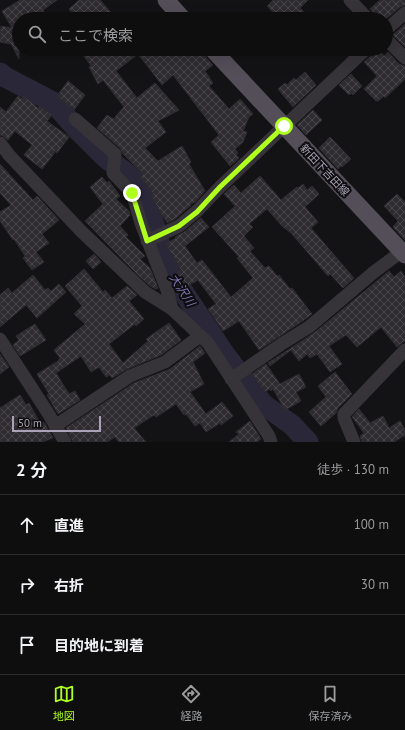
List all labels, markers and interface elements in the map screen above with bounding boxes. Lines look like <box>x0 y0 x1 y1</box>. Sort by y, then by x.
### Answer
search box <box>12 12 393 56</box>
icon: search <box>26 23 48 45</box>
text: ここで検索 <box>58 26 133 45</box>
route start <box>275 117 293 135</box>
street label: 新田下吉田線 <box>297 141 353 199</box>
route end <box>123 184 141 202</box>
water label: 大沢川 <box>166 271 200 311</box>
scale bar <box>12 414 101 433</box>
text: 50 m <box>18 416 42 430</box>
text: 2 分 <box>16 459 47 481</box>
text: 徒歩 · 130 m <box>317 461 389 478</box>
icon: ahead <box>16 514 38 536</box>
text: 直進 <box>54 516 84 535</box>
text: 100 m <box>354 516 389 533</box>
icon: right <box>16 574 38 596</box>
text: 右折 <box>54 576 84 595</box>
text: 30 m <box>361 576 389 593</box>
icon: arrive <box>16 634 38 656</box>
text: 目的地に到着 <box>54 636 144 655</box>
tab: 地図 <box>53 683 75 723</box>
tab: 経路 <box>180 683 202 723</box>
tab: 保存済み <box>308 683 352 723</box>

